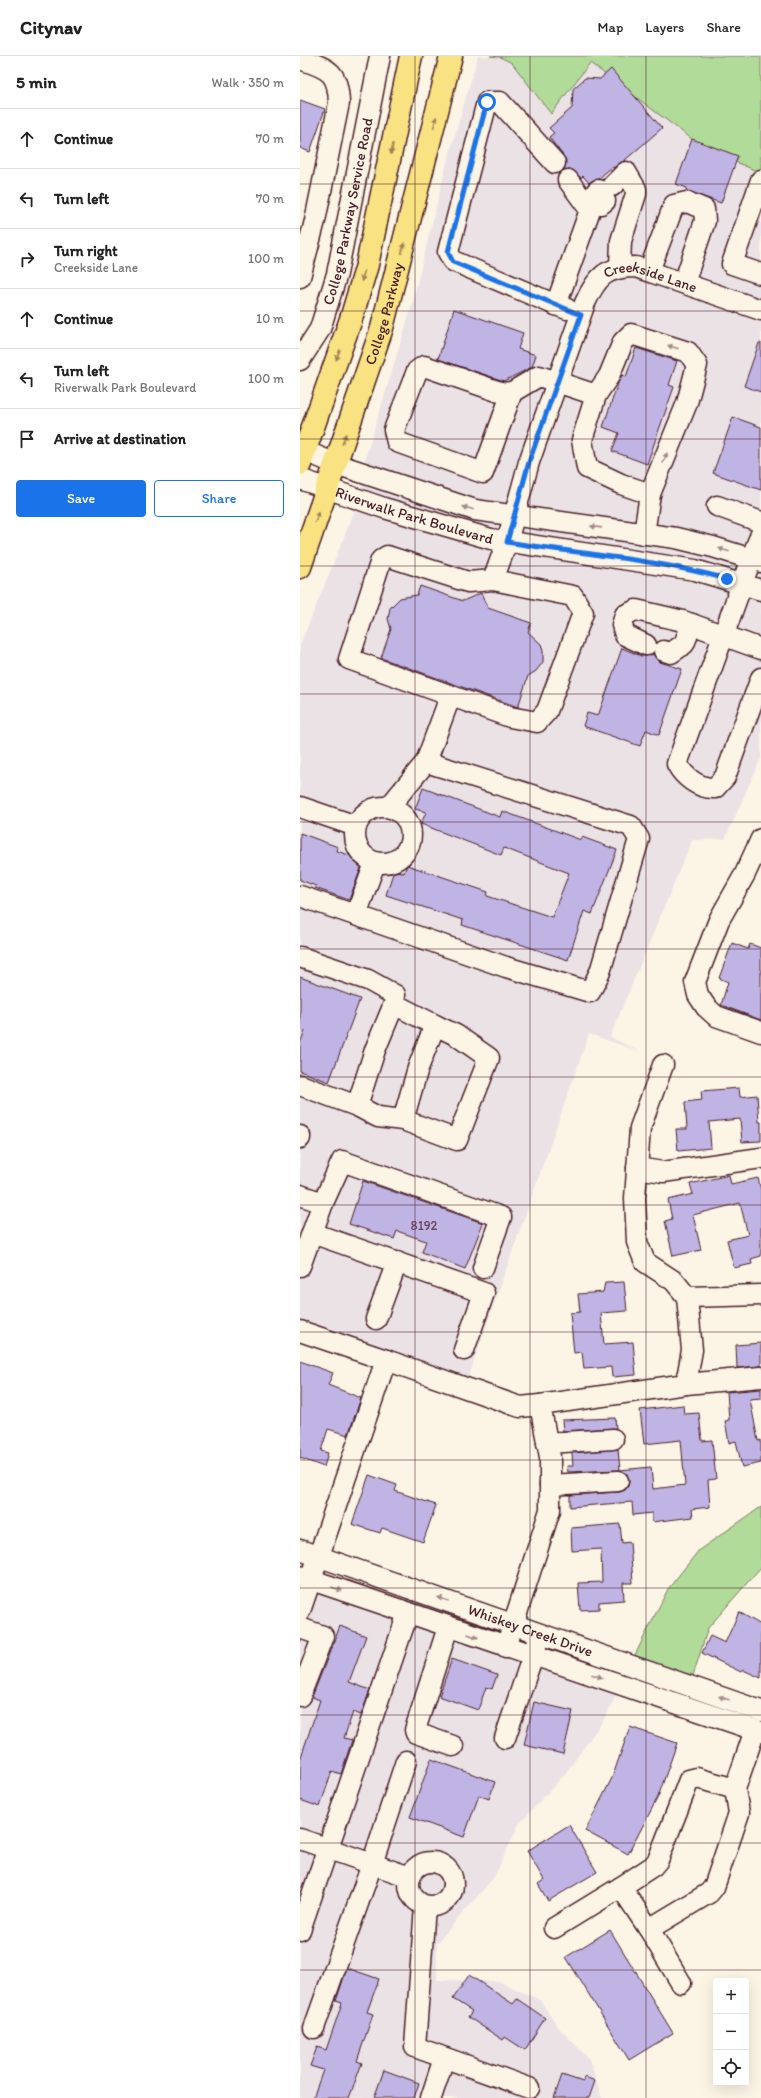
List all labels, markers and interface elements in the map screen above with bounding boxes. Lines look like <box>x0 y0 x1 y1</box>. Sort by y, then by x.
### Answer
text: Citynav <box>20 16 82 39</box>
text: Map <box>598 19 623 36</box>
text: Layers <box>645 19 684 36</box>
text: Share <box>706 19 741 36</box>
text: 5 min <box>16 72 56 92</box>
text: Walk · 350 m <box>212 75 284 90</box>
route start <box>478 93 496 111</box>
street label: College Parkway Service Road <box>319 116 377 307</box>
one-way arrow <box>432 116 438 128</box>
icon: ahead <box>16 128 38 150</box>
text: Continue <box>54 130 113 148</box>
text: 70 m <box>256 131 284 146</box>
one-way arrow <box>389 143 395 155</box>
icon: left <box>16 188 38 210</box>
text: Turn left <box>54 190 109 208</box>
text: 70 m <box>256 191 284 206</box>
text: Turn right <box>54 242 118 260</box>
one-way arrow <box>401 242 407 255</box>
icon: right <box>16 248 38 270</box>
text: 100 m <box>248 251 284 266</box>
street label: Creekside Lane <box>600 257 699 296</box>
text: Creekside Lane <box>54 260 138 275</box>
street label: College Parkway <box>361 261 407 367</box>
one-way arrow <box>360 270 366 282</box>
icon: ahead <box>16 308 38 330</box>
text: Continue <box>54 310 113 328</box>
text: 10 m <box>256 311 284 326</box>
one-way arrow <box>666 344 678 350</box>
one-way arrow <box>335 350 341 362</box>
text: Turn left <box>54 362 109 380</box>
icon: left <box>16 368 38 390</box>
text: 100 m <box>248 371 284 386</box>
text: Riverwalk Park Boulevard <box>54 380 196 395</box>
icon: arrive <box>16 428 38 450</box>
text: Arrive at destination <box>54 430 186 448</box>
one-way arrow <box>342 433 348 445</box>
one-way arrow <box>662 451 668 463</box>
button: Save <box>16 480 146 517</box>
button: Share <box>154 480 284 517</box>
street label: Riverwalk Park Boulevard <box>333 483 495 548</box>
one-way arrow <box>461 505 473 511</box>
one-way arrow <box>315 510 321 522</box>
one-way arrow <box>590 524 602 530</box>
one-way arrow <box>717 547 729 553</box>
route end <box>718 570 736 588</box>
house number: 8192 <box>411 1218 438 1233</box>
one-way arrow <box>331 1586 343 1592</box>
one-way arrow <box>437 1596 449 1602</box>
street label: Whiskey Creek Drive <box>465 1600 595 1661</box>
one-way arrow <box>467 1633 479 1639</box>
one-way arrow <box>591 1673 603 1679</box>
one-way arrow <box>718 1695 730 1701</box>
map controls <box>713 1978 749 2086</box>
button: + <box>713 1978 749 2014</box>
button: − <box>713 2014 749 2050</box>
button: locate <box>713 2050 749 2086</box>

